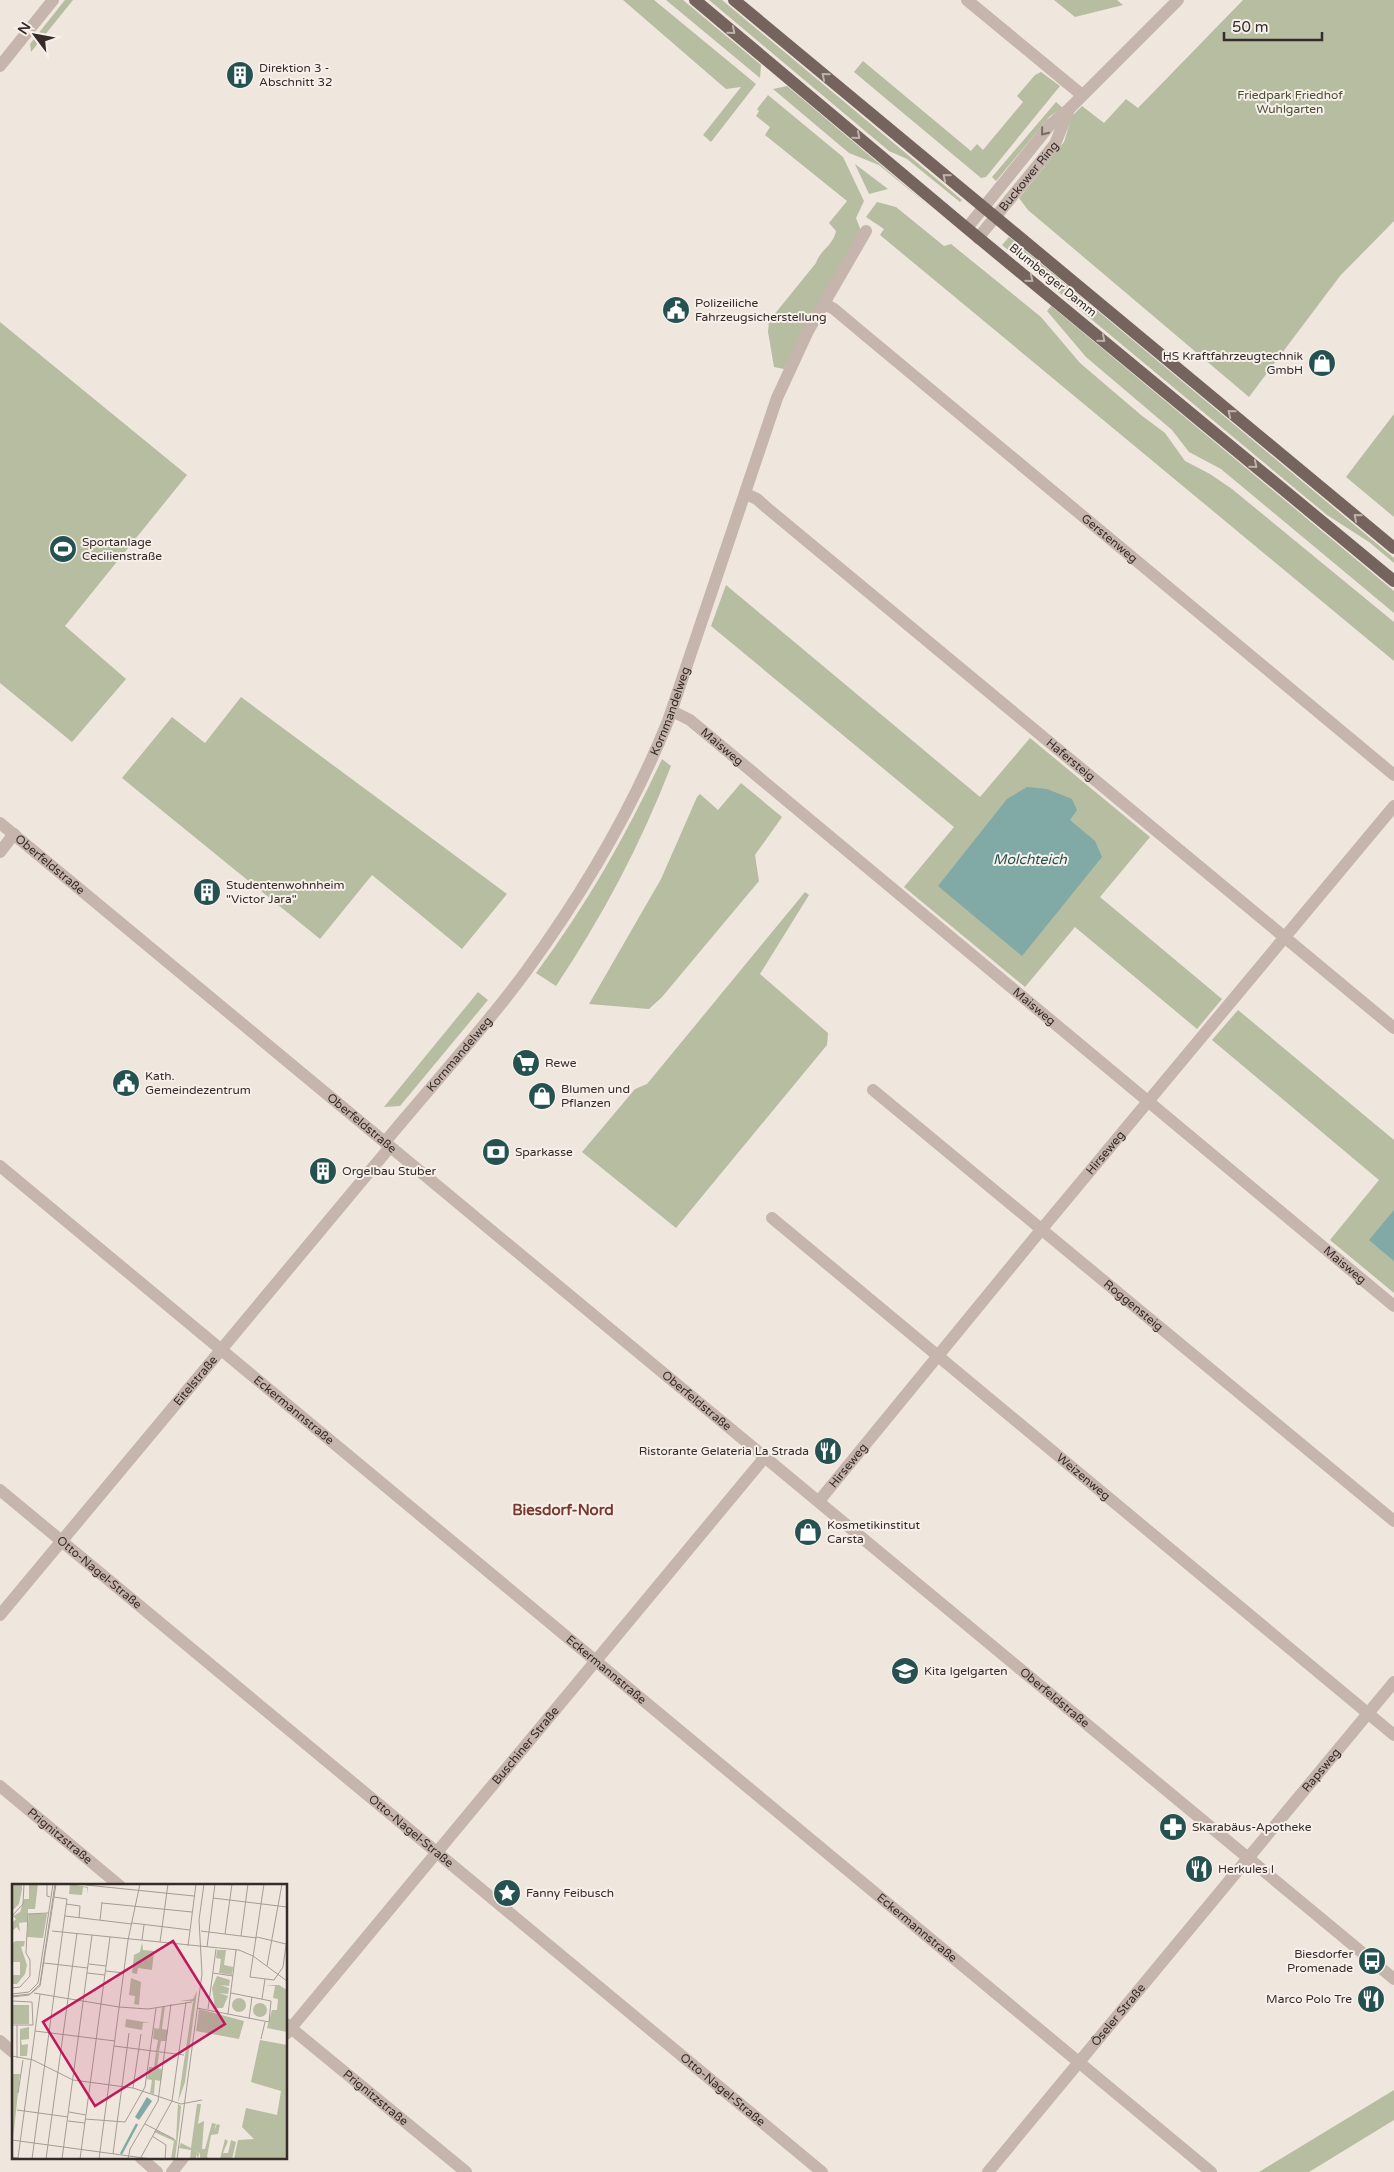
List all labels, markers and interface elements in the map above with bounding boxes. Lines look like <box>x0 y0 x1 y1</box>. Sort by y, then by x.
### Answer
north arrow <box>10 10 60 60</box>
scale bar <box>1224 10 1322 42</box>
text: 50 m <box>1232 18 1269 36</box>
text: N <box>14 19 35 38</box>
one-way arrow <box>727 26 736 35</box>
building icon: Direktion 3 - Abschnitt 32 <box>225 60 255 90</box>
place label: Direktion 3 - Abschnitt 32 <box>259 61 333 89</box>
one-way arrow <box>822 73 831 81</box>
park label: Friedpark Friedhof Wuhlgarten <box>1237 88 1343 116</box>
one-way arrow <box>1040 127 1049 136</box>
one-way arrow <box>851 130 860 138</box>
street label: Buckower Ring <box>996 138 1061 214</box>
one-way arrow <box>942 173 951 182</box>
street label: Blumberger Damm <box>1007 241 1099 319</box>
one-way arrow <box>1024 273 1034 282</box>
public building icon: Polizeiliche Fahrzeugsicherstellung <box>661 295 691 325</box>
place label: Polizeiliche Fahrzeugsicherstellung <box>695 296 827 324</box>
one-way arrow <box>1097 333 1106 342</box>
shop icon: HS Kraftfahrzeugtechnik GmbH <box>1307 348 1337 378</box>
place label: HS Kraftfahrzeugtechnik GmbH <box>1163 349 1303 377</box>
one-way arrow <box>1228 410 1237 419</box>
one-way arrow <box>1249 459 1258 468</box>
street label: Gerstenweg <box>1079 511 1140 566</box>
one-way arrow <box>1353 514 1362 523</box>
sports icon: Sportanlage Cecilienstraße <box>48 534 78 564</box>
place label: Sportanlage Cecilienstraße <box>82 535 162 563</box>
street label: Kornmandelweg <box>647 665 693 758</box>
street label: Maisweg <box>698 725 746 768</box>
street label: Hafersteig <box>1043 736 1098 784</box>
street label: Oberfeldstraße <box>12 832 88 897</box>
water label: Molchteich <box>993 851 1067 868</box>
building icon: Studentenwohnheim "Victor Jara" <box>192 877 222 907</box>
place label: Studentenwohnheim "Victor Jara" <box>226 878 344 906</box>
street label: Maisweg <box>1010 985 1058 1028</box>
street label: Kornmandelweg <box>424 1014 495 1094</box>
supermarket icon: Rewe <box>511 1048 541 1078</box>
place label: Rewe <box>545 1056 577 1070</box>
public building icon: Kath. Gemeindezentrum <box>111 1068 141 1098</box>
place label: Kath. Gemeindezentrum <box>145 1069 251 1097</box>
shop icon: Blumen und Pflanzen <box>527 1081 557 1111</box>
place label: Blumen und Pflanzen <box>561 1082 630 1110</box>
street label: Oberfeldstraße <box>324 1090 400 1156</box>
street label: Hirseweg <box>1083 1128 1128 1177</box>
bank icon: Sparkasse <box>481 1137 511 1167</box>
place label: Sparkasse <box>515 1145 573 1159</box>
building icon: Orgelbau Stuber <box>308 1156 338 1186</box>
place label: Orgelbau Stuber <box>342 1164 436 1178</box>
street label: Maisweg <box>1321 1243 1369 1287</box>
street label: Roggensteig <box>1101 1277 1166 1334</box>
street label: Eitelstraße <box>170 1353 220 1409</box>
street label: Oberfeldstraße <box>659 1368 734 1434</box>
street label: Eckermannstraße <box>251 1373 337 1448</box>
restaurant icon: Ristorante Gelateria La Strada <box>813 1436 843 1466</box>
street label: Hirseweg <box>826 1441 870 1490</box>
place label: Ristorante Gelateria La Strada <box>639 1444 809 1458</box>
street label: Weizenweg <box>1054 1451 1113 1503</box>
district label: Biesdorf-Nord <box>512 1501 614 1519</box>
shop icon: Kosmetikinstitut Carsta <box>793 1517 823 1547</box>
place label: Kosmetikinstitut Carsta <box>827 1518 920 1546</box>
street label: Otto-Nagel-Straße <box>54 1533 145 1612</box>
street label: Eckermannstraße <box>563 1632 649 1707</box>
school or university icon: Kita Igelgarten <box>890 1656 920 1686</box>
place label: Kita Igelgarten <box>924 1664 1008 1678</box>
street label: Oberfeldstraße <box>1017 1665 1092 1730</box>
street label: Buschiner Straße <box>489 1703 562 1787</box>
street label: Rapsweg <box>1299 1745 1343 1795</box>
street label: Otto-Nagel-Straße <box>366 1792 456 1870</box>
street label: Prignitzstraße <box>25 1805 95 1867</box>
pharmacy icon: Skarabäus-Apotheke <box>1158 1812 1188 1842</box>
place label: Skarabäus-Apotheke <box>1192 1820 1312 1834</box>
restaurant icon: Herkules I <box>1184 1854 1214 1884</box>
place label: Herkules I <box>1218 1862 1274 1876</box>
place icon: Fanny Feibusch <box>492 1878 522 1908</box>
inset map <box>12 1884 288 2160</box>
place label: Fanny Feibusch <box>526 1886 614 1900</box>
street label: Eckermannstraße <box>874 1890 960 1965</box>
bus stop icon: Biesdorfer Promenade <box>1357 1946 1387 1976</box>
place label: Biesdorfer Promenade <box>1287 1947 1353 1975</box>
street label: Öseler Straße <box>1088 1981 1148 2049</box>
restaurant icon: Marco Polo Tre <box>1356 1984 1386 2014</box>
place label: Marco Polo Tre <box>1266 1992 1352 2006</box>
street label: Otto-Nagel-Straße <box>677 2050 768 2129</box>
street label: Prignitzstraße <box>340 2067 411 2129</box>

